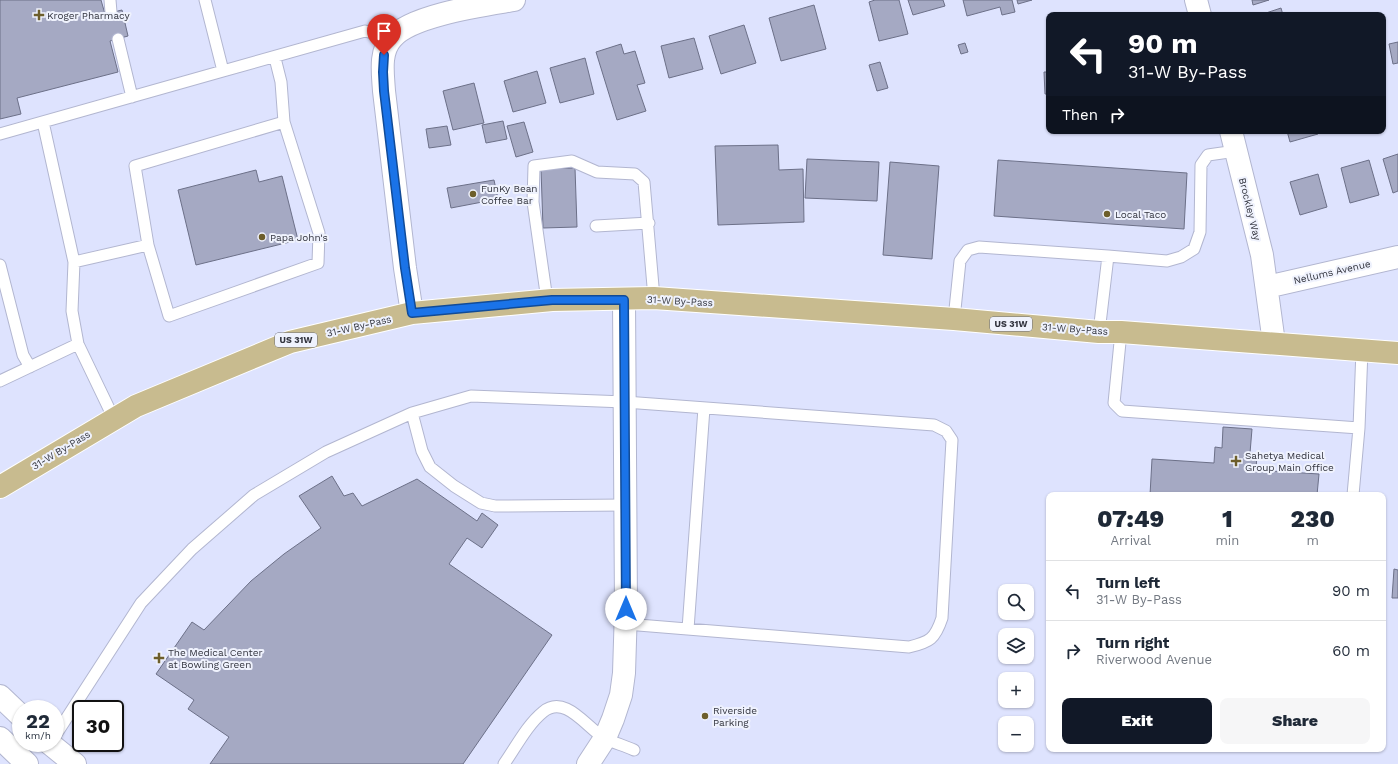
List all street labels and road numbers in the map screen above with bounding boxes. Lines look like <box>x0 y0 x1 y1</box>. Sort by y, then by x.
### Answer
street label: Brockley Way <box>1237 177 1263 242</box>
street label: Nellums Avenue <box>1293 258 1372 286</box>
street label: 31-W By-Pass <box>647 294 713 308</box>
street label: 31-W By-Pass <box>326 313 392 339</box>
road number: US 31W <box>990 317 1032 331</box>
street label: 31-W By-Pass <box>1042 321 1108 337</box>
road number: US 31W <box>275 333 317 347</box>
street label: 31-W By-Pass <box>30 428 92 472</box>

